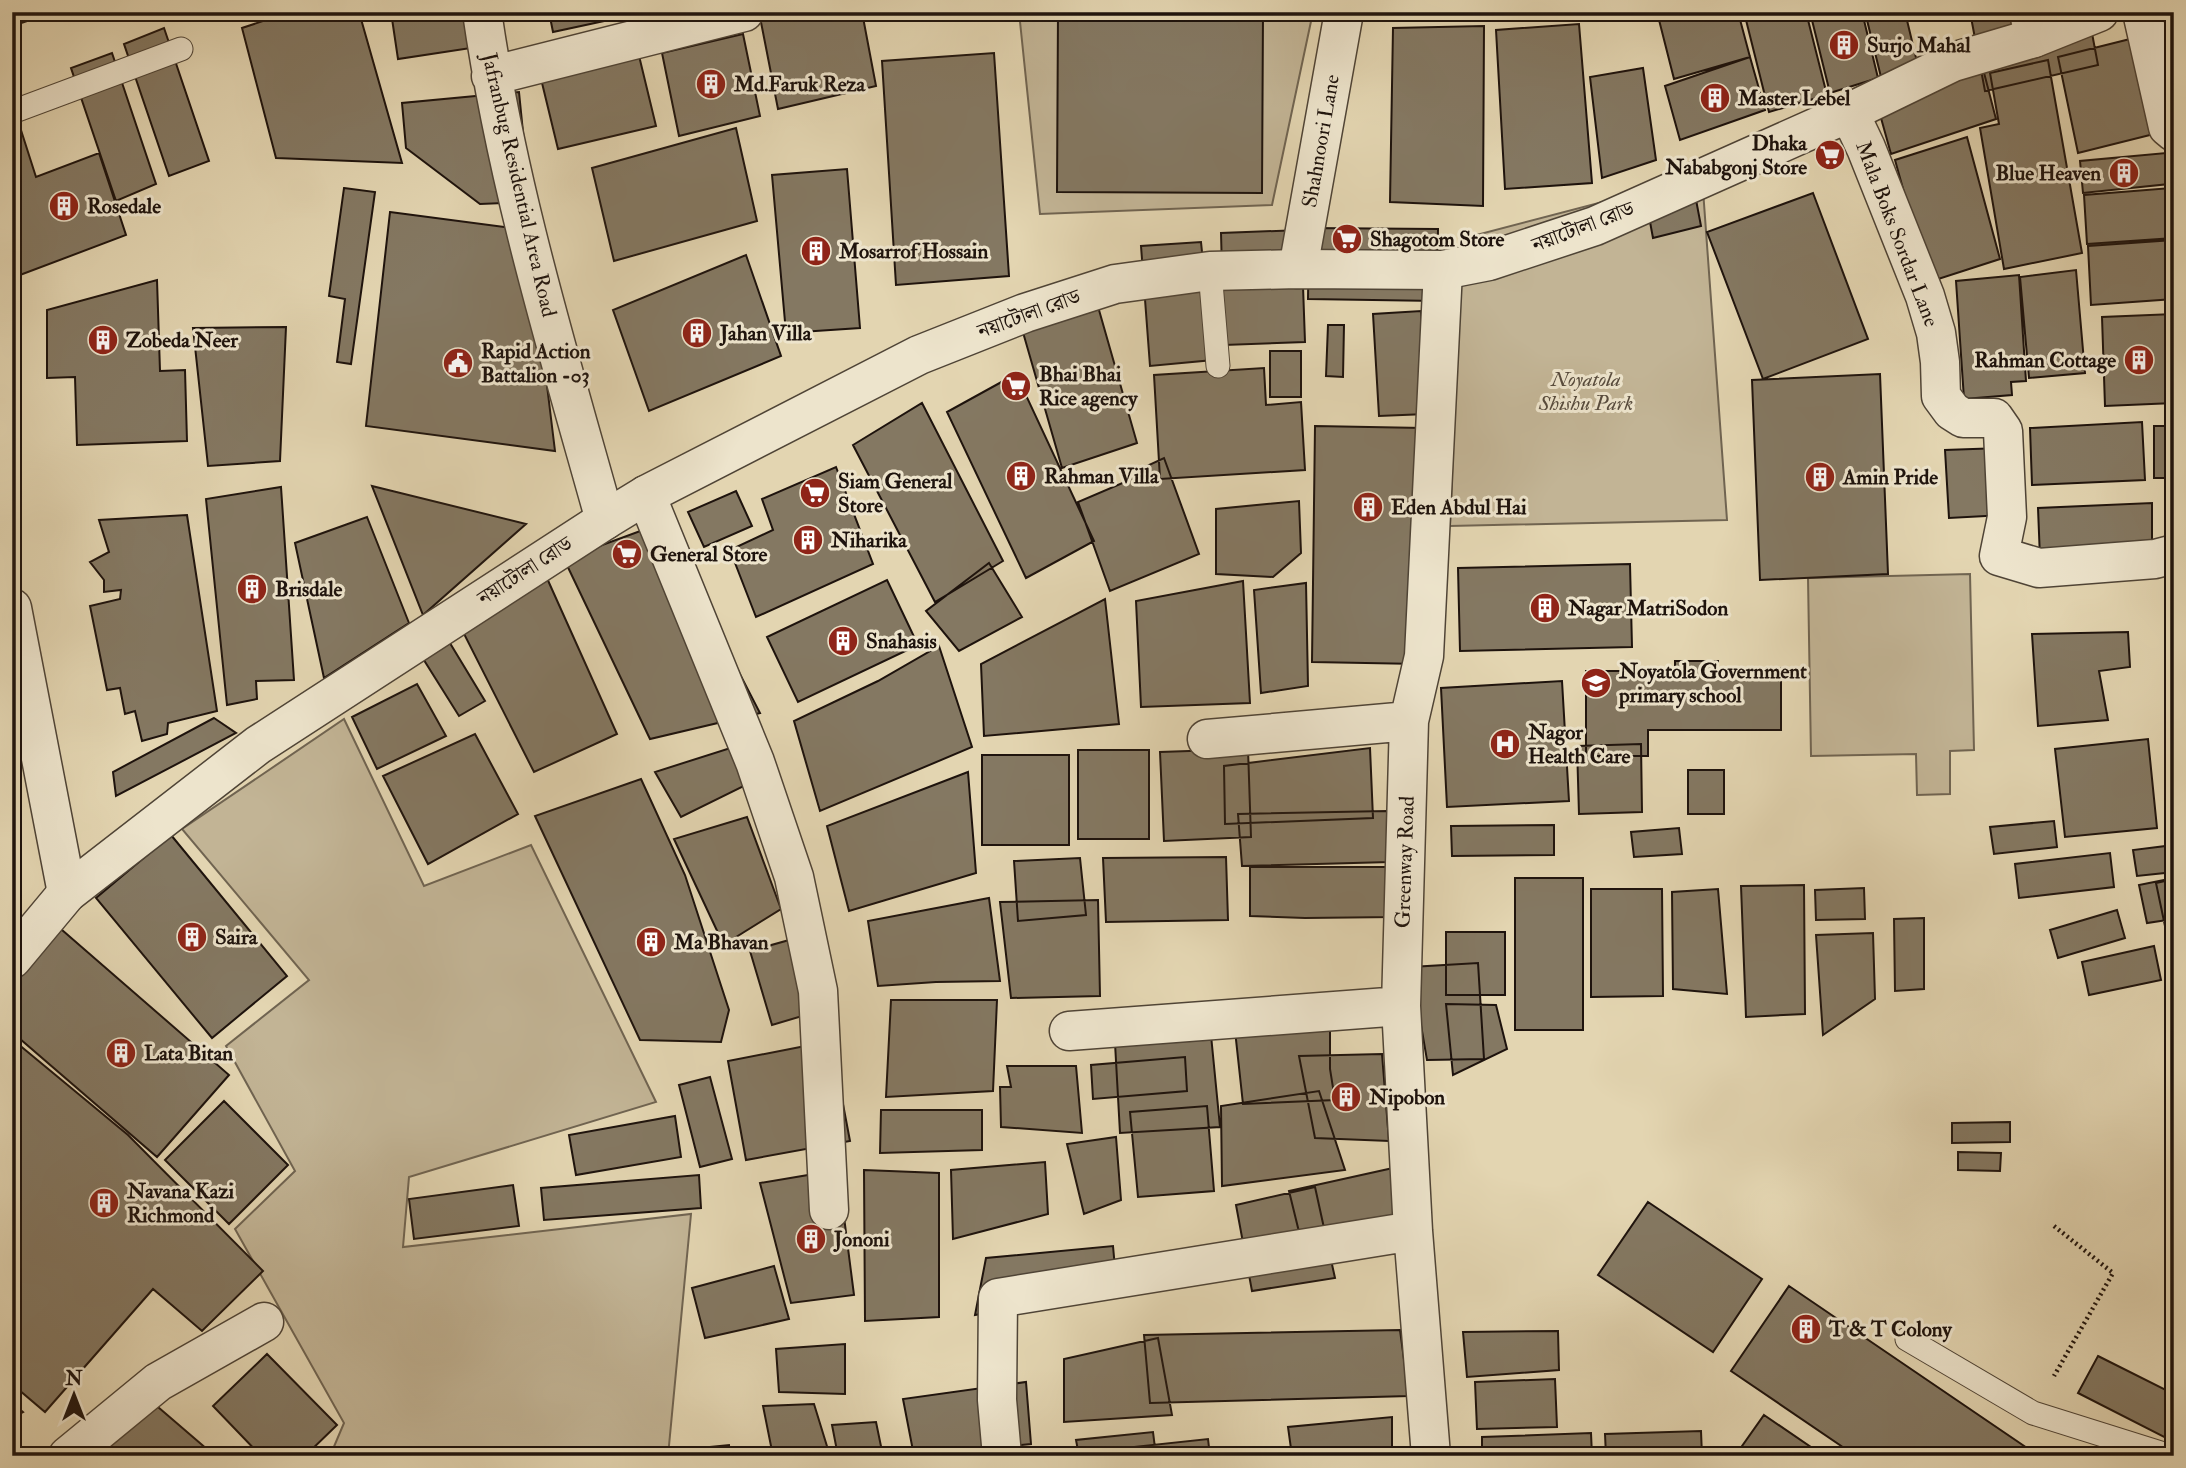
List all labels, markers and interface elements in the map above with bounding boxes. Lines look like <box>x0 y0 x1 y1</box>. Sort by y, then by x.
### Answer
building icon: Surjo Mahal <box>1827 28 1861 62</box>
place label: Surjo Mahal <box>1867 32 1971 59</box>
street label: Jafranbug Residential Area Road <box>475 49 563 320</box>
building icon: Md.Faruk Reza <box>694 67 728 101</box>
place label: Md.Faruk Reza <box>733 71 867 98</box>
street label: Shahnoori Lane <box>1296 72 1346 210</box>
building icon: Master Lebel <box>1698 81 1732 115</box>
place label: Master Lebel <box>1737 85 1851 112</box>
place label: Dhaka Nababgonj Store <box>1664 130 1808 181</box>
street label: Mala Boks Sordar Lane <box>1849 137 1945 331</box>
supermarket icon: Dhaka Nababgonj Store <box>1813 138 1847 172</box>
building icon: Blue Heaven <box>2107 156 2141 190</box>
place label: Blue Heaven <box>1995 160 2101 187</box>
building icon: Rosedale <box>47 189 81 223</box>
place label: Rosedale <box>87 193 161 220</box>
street label: নয়াটোলা রোড <box>1527 195 1639 259</box>
supermarket icon: Shagotom Store <box>1330 222 1364 256</box>
place label: Shagotom Store <box>1370 226 1505 253</box>
building icon: Mosarrof Hossain <box>799 234 833 268</box>
place label: Mosarrof Hossain <box>838 238 988 265</box>
street label: নয়াটোলা রোড <box>973 283 1085 345</box>
building icon: Jahan Villa <box>680 316 714 350</box>
place label: Jahan Villa <box>719 320 813 347</box>
building icon: Zobeda Neer <box>86 323 120 357</box>
place label: Zobeda Neer <box>126 327 239 354</box>
place label: Rapid Action Battalion -03 <box>481 338 591 389</box>
building icon: Rahman Cottage <box>2122 343 2156 377</box>
public building icon: Rapid Action Battalion -03 <box>441 346 475 380</box>
place label: Rahman Cottage <box>1974 347 2116 374</box>
place label: Bhai Bhai Rice agency <box>1039 361 1138 412</box>
park label: Noyatola Shishu Park <box>1538 366 1633 417</box>
supermarket icon: Bhai Bhai Rice agency <box>999 369 1033 403</box>
building icon: Rahman Villa <box>1004 459 1038 493</box>
building icon: Amin Pride <box>1803 460 1837 494</box>
place label: Rahman Villa <box>1044 463 1160 490</box>
place label: Amin Pride <box>1842 464 1938 491</box>
place label: Siam General Store <box>838 468 953 519</box>
supermarket icon: Siam General Store <box>798 476 832 510</box>
building icon: Eden Abdul Hai <box>1351 490 1385 524</box>
place label: Eden Abdul Hai <box>1391 494 1527 521</box>
building icon: Niharika <box>791 523 825 557</box>
place label: Niharika <box>830 527 908 554</box>
street label: নয়াটোলা রোড <box>472 530 578 612</box>
supermarket icon: General Store <box>610 537 644 571</box>
place label: General Store <box>650 541 768 568</box>
building icon: Brisdale <box>235 572 269 606</box>
place label: Brisdale <box>275 576 343 603</box>
building icon: Nagar MatriSodon <box>1528 591 1562 625</box>
place label: Nagar MatriSodon <box>1567 595 1728 622</box>
building icon: Snahasis <box>826 624 860 658</box>
place label: Snahasis <box>866 628 937 655</box>
place label: Noyatola Government primary school <box>1618 658 1807 709</box>
school or university icon: Noyatola Government primary school <box>1579 666 1613 700</box>
place label: Nagor Health Care <box>1527 719 1631 770</box>
hospital icon: Nagor Health Care <box>1488 727 1522 761</box>
street label: Greenway Road <box>1389 795 1421 929</box>
building icon: Saira <box>175 920 209 954</box>
place label: Saira <box>215 924 259 951</box>
building icon: Ma Bhavan <box>634 925 668 959</box>
place label: Ma Bhavan <box>673 929 769 956</box>
building icon: Lata Bitan <box>104 1036 138 1070</box>
place label: Lata Bitan <box>144 1040 233 1067</box>
building icon: Nipobon <box>1329 1080 1363 1114</box>
place label: Nipobon <box>1368 1084 1445 1111</box>
place label: Navana Kazi Richmond <box>126 1178 235 1229</box>
building icon: Navana Kazi Richmond <box>87 1186 121 1220</box>
building icon: Jononi <box>794 1222 828 1256</box>
place label: Jononi <box>833 1226 890 1253</box>
building icon: T & T Colony <box>1789 1312 1823 1346</box>
place label: T & T Colony <box>1828 1316 1952 1343</box>
north arrow <box>38 1360 108 1430</box>
text: N <box>64 1367 83 1391</box>

